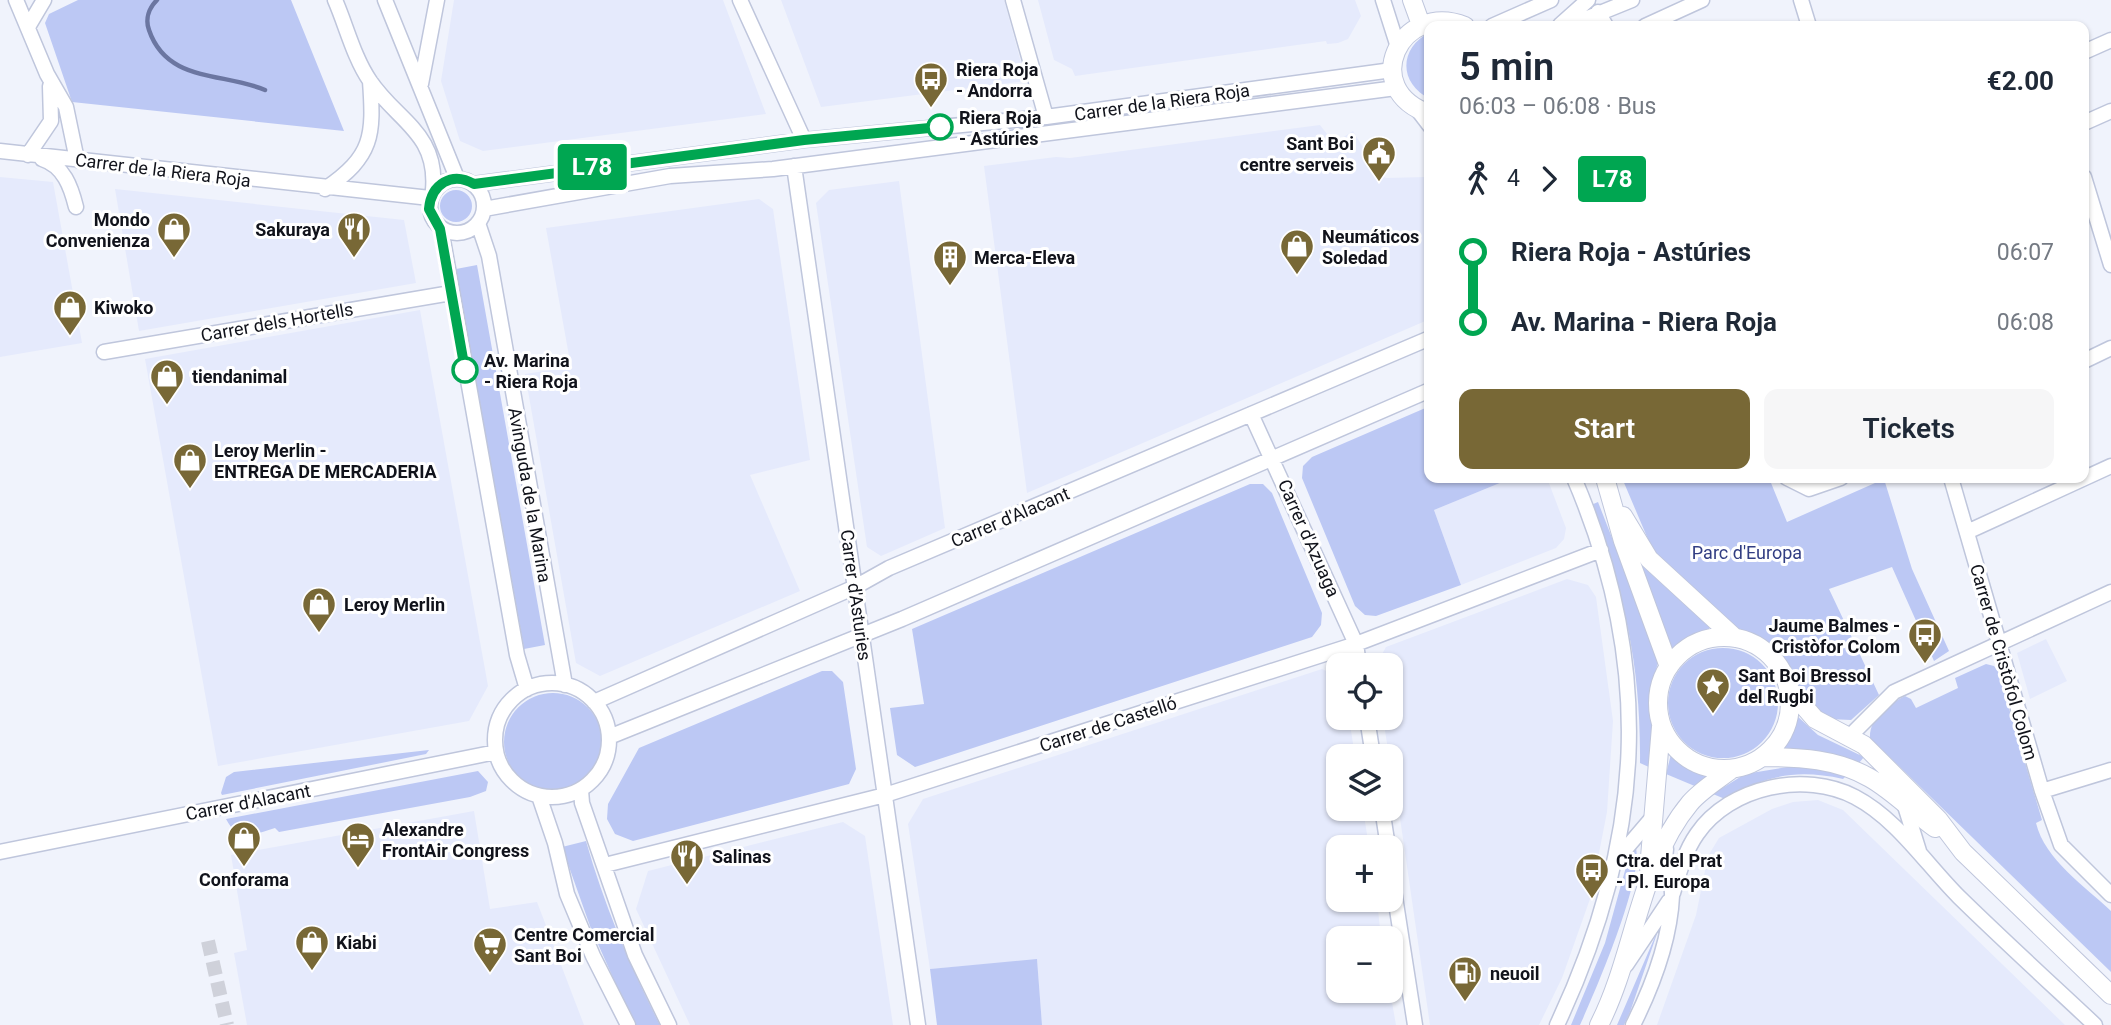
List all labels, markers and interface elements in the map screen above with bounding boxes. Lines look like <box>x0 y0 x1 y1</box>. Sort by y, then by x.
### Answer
text: 5 min <box>1459 45 1554 89</box>
place label: Riera Roja - Andorra <box>956 59 1039 101</box>
bus stop icon: Riera Roja - Andorra <box>912 60 950 109</box>
text: €2.00 <box>1987 66 2054 96</box>
street label: Carrer de la Riera Roja <box>1073 79 1251 125</box>
text: 06:03 – 06:08 · Bus <box>1459 93 1656 120</box>
place label: Riera Roja - Astúries <box>959 107 1042 149</box>
marker: Riera Roja - Astúries <box>927 114 953 140</box>
place label: Sant Boi centre serveis <box>1240 133 1354 175</box>
public building icon: Sant Boi centre serveis <box>1360 134 1398 183</box>
line badge: L78 <box>552 144 632 190</box>
street label: Carrer de la Riera Roja <box>74 149 252 191</box>
text: L78 <box>572 153 612 181</box>
icon: walk <box>1459 160 1497 198</box>
icon: forward <box>1530 160 1568 198</box>
text: 4 <box>1507 165 1520 192</box>
text: L78 <box>1592 165 1632 193</box>
place label: Mondo Convenienza <box>46 209 150 251</box>
shop icon: Mondo Convenienza <box>155 210 193 259</box>
restaurant icon: Sakuraya <box>335 210 373 259</box>
place label: Sakuraya <box>255 219 330 240</box>
place label: Neumáticos Soledad <box>1322 226 1419 268</box>
shop icon: Neumáticos Soledad <box>1278 227 1316 276</box>
text: Riera Roja - Astúries <box>1511 237 1751 267</box>
building icon: Merca-Eleva <box>931 238 969 287</box>
text: 06:07 <box>1997 239 2054 266</box>
place label: Merca-Eleva <box>974 247 1075 268</box>
shop icon: Kiwoko <box>51 288 89 337</box>
place label: Kiwoko <box>94 297 153 318</box>
street label: Carrer dels Hortells <box>199 298 355 346</box>
text: Av. Marina - Riera Roja <box>1511 307 1777 337</box>
text: 06:08 <box>1997 309 2054 336</box>
place label: Av. Marina - Riera Roja <box>484 350 578 392</box>
shop icon: tiendanimal <box>148 357 186 406</box>
marker: Av. Marina - Riera Roja <box>452 357 478 383</box>
place label: tiendanimal <box>192 366 287 387</box>
button: Start <box>1459 389 1750 469</box>
button: Tickets <box>1764 389 2054 469</box>
street label: Avinguda de la Marina <box>504 406 556 584</box>
place label: Leroy Merlin - ENTREGA DE MERCADERIA <box>214 440 438 482</box>
shop icon: Leroy Merlin - ENTREGA DE MERCADERIA <box>171 441 209 490</box>
street label: Carrer d'Azuaga <box>1274 476 1344 600</box>
street label: Carrer d'Alacant <box>948 483 1073 551</box>
street label: Carrer d'Asturies <box>836 528 876 662</box>
park label: Parc d'Europa <box>1692 542 1802 563</box>
street label: Carrer de Cristòfol Colom <box>1966 562 2042 762</box>
shop icon: Leroy Merlin <box>300 585 338 634</box>
place label: Leroy Merlin <box>344 594 445 615</box>
place label: Jaume Balmes - Cristòfor Colom <box>1768 615 1900 657</box>
bus stop icon: Jaume Balmes - Cristòfor Colom <box>1906 616 1944 665</box>
map controls <box>1326 653 1403 1003</box>
button: locate <box>1326 653 1403 730</box>
place label: Sant Boi Bressol del Rugbi <box>1738 665 1871 707</box>
place icon: Sant Boi Bressol del Rugbi <box>1694 666 1732 715</box>
street label: Carrer de Castelló <box>1037 692 1179 756</box>
button: layers <box>1326 744 1403 821</box>
street label: Carrer d'Alacant <box>184 780 312 824</box>
shop icon: Conforama <box>225 819 263 868</box>
place label: Alexandre FrontAir Congress <box>382 819 529 861</box>
hotel icon: Alexandre FrontAir Congress <box>339 820 377 869</box>
button: + <box>1326 835 1403 912</box>
restaurant icon: Salinas <box>668 837 706 886</box>
place label: Salinas <box>712 846 771 867</box>
place label: Ctra. del Prat - Pl. Europa <box>1616 850 1722 892</box>
bus stop icon: Ctra. del Prat - Pl. Europa <box>1573 851 1611 900</box>
place label: Conforama <box>199 869 289 890</box>
shop icon: Kiabi <box>293 923 331 972</box>
place label: Centre Comercial Sant Boi <box>514 924 655 966</box>
supermarket icon: Centre Comercial Sant Boi <box>471 925 509 974</box>
button: − <box>1326 926 1403 1003</box>
place label: Kiabi <box>336 932 377 953</box>
fuel station icon: neuoil <box>1446 954 1484 1003</box>
place label: neuoil <box>1490 963 1540 984</box>

